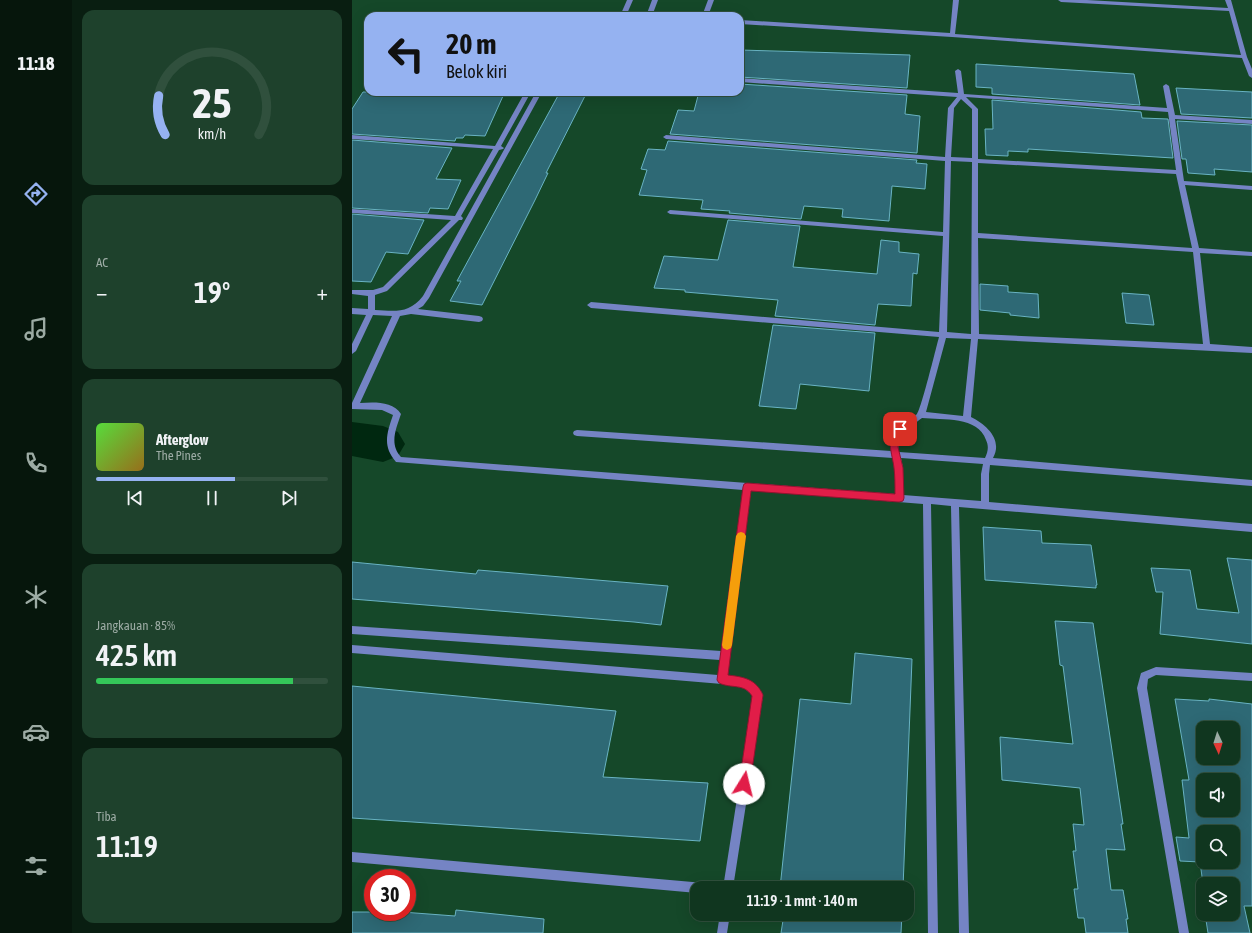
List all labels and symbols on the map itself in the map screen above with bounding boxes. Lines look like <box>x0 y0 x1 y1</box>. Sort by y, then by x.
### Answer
pin <box>883 412 917 446</box>
north arrow <box>1196 721 1240 765</box>
position arrow <box>723 763 765 805</box>
speed limit sign: 30 <box>364 869 416 921</box>

